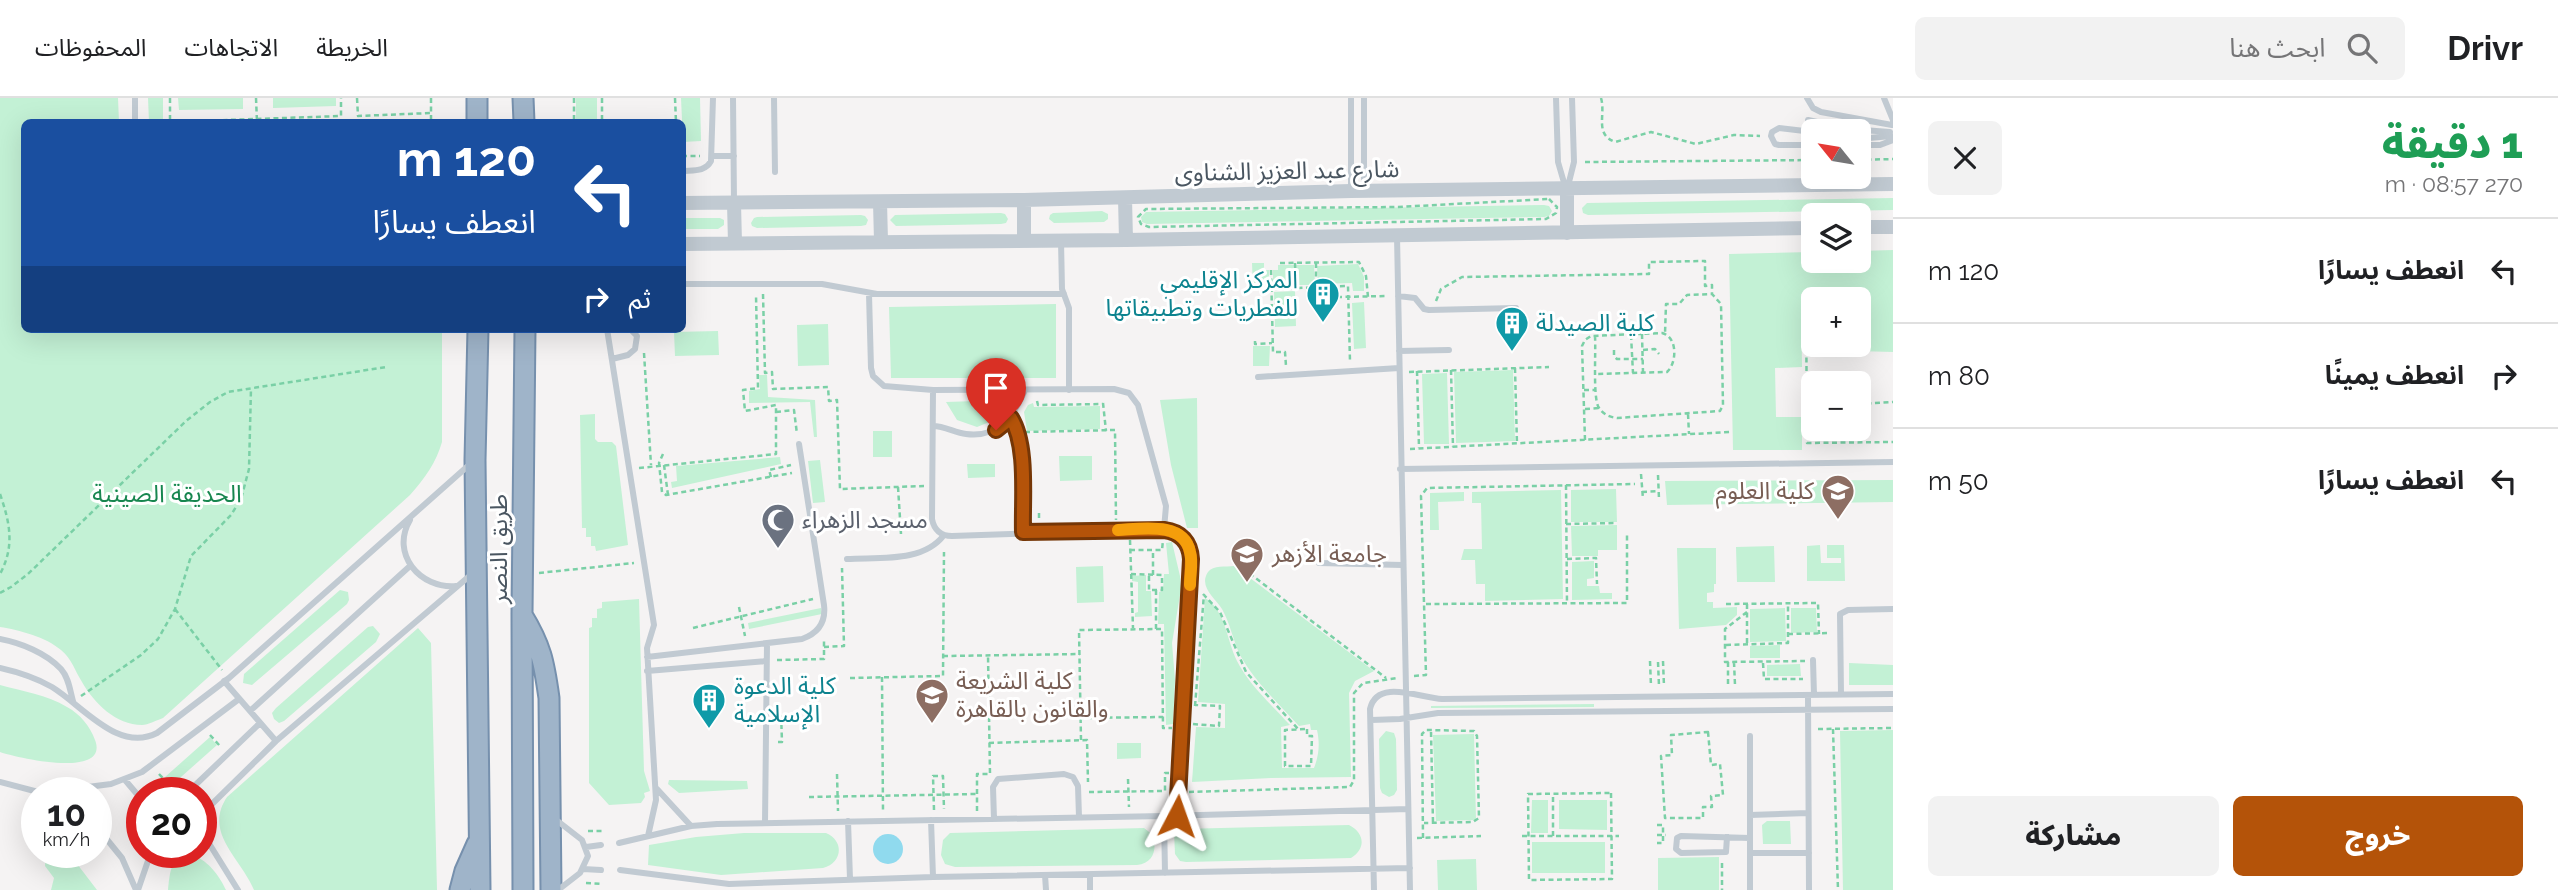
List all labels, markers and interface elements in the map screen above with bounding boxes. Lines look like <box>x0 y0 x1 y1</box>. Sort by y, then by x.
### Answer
search box <box>1915 17 2405 80</box>
icon: search <box>2343 29 2381 67</box>
text: Drivr <box>2447 29 2523 68</box>
text: المحفوظات <box>35 33 146 62</box>
text: الاتجاهات <box>184 33 278 62</box>
text: الخريطة <box>316 33 388 62</box>
text: ابحث هنا <box>2229 33 2325 63</box>
north arrow <box>1801 119 1871 189</box>
map controls <box>1801 119 1871 441</box>
text: 1 دقيقة <box>2382 119 2523 168</box>
button: close <box>1928 121 2002 195</box>
text: 120 m <box>397 130 536 187</box>
icon: left <box>560 147 651 238</box>
street label: شارع عبد العزيز الشناوى <box>1174 154 1400 190</box>
text: 270 m · 08:57 <box>2385 170 2523 197</box>
text: انعطف يسارًا <box>372 203 536 240</box>
button: layers <box>1801 203 1871 273</box>
icon: left <box>2485 252 2523 290</box>
text: انعطف يسارًا <box>2318 255 2464 285</box>
text: 120 m <box>1928 256 1999 286</box>
place label: المركز الإقليمي للفطريات وتطبيقاتها <box>1105 265 1298 322</box>
building icon: المركز الإقليمي للفطريات وتطبيقاتها <box>1304 275 1342 324</box>
icon: right <box>577 280 615 318</box>
text: ثم <box>629 284 651 314</box>
button: + <box>1801 287 1871 357</box>
building icon: كلية الصيدلة <box>1493 304 1531 353</box>
place label: كلية الصيدلة <box>1536 308 1655 337</box>
icon: right <box>2485 357 2523 395</box>
pin <box>966 358 1026 430</box>
text: انعطف يمينًا <box>2325 360 2464 390</box>
text: 80 m <box>1928 361 1990 391</box>
icon: arrive <box>977 369 1015 407</box>
button: − <box>1801 371 1871 441</box>
icon: left <box>2485 462 2523 500</box>
text: انعطف يسارًا <box>2318 465 2464 495</box>
text: 50 m <box>1928 466 1989 496</box>
school or university icon: كلية العلوم <box>1819 472 1857 521</box>
place label: كلية العلوم <box>1716 476 1815 509</box>
park label: الحديقة الصينية <box>92 479 242 508</box>
street label: طريق النصر <box>484 494 514 605</box>
mosque icon: مسجد الزهراء <box>759 501 797 550</box>
place label: مسجد الزهراء <box>802 505 928 534</box>
school or university icon: جامعة الأزهر <box>1228 535 1266 584</box>
place label: جامعة الأزهر <box>1271 539 1387 568</box>
place label: كلية الشريعة والقانون بالقاهرة <box>956 666 1108 723</box>
place label: كلية الدعوة الإسلامية <box>734 671 837 730</box>
school or university icon: كلية الشريعة والقانون بالقاهرة <box>913 676 951 725</box>
building icon: كلية الدعوة الإسلامية <box>690 681 728 730</box>
speed limit sign: 20 <box>126 777 217 868</box>
position arrow <box>1140 779 1214 853</box>
text: 10 <box>47 793 86 834</box>
button: مشاركة <box>1928 796 2219 876</box>
button: خروج <box>2233 796 2523 876</box>
text: km/h <box>43 829 90 850</box>

